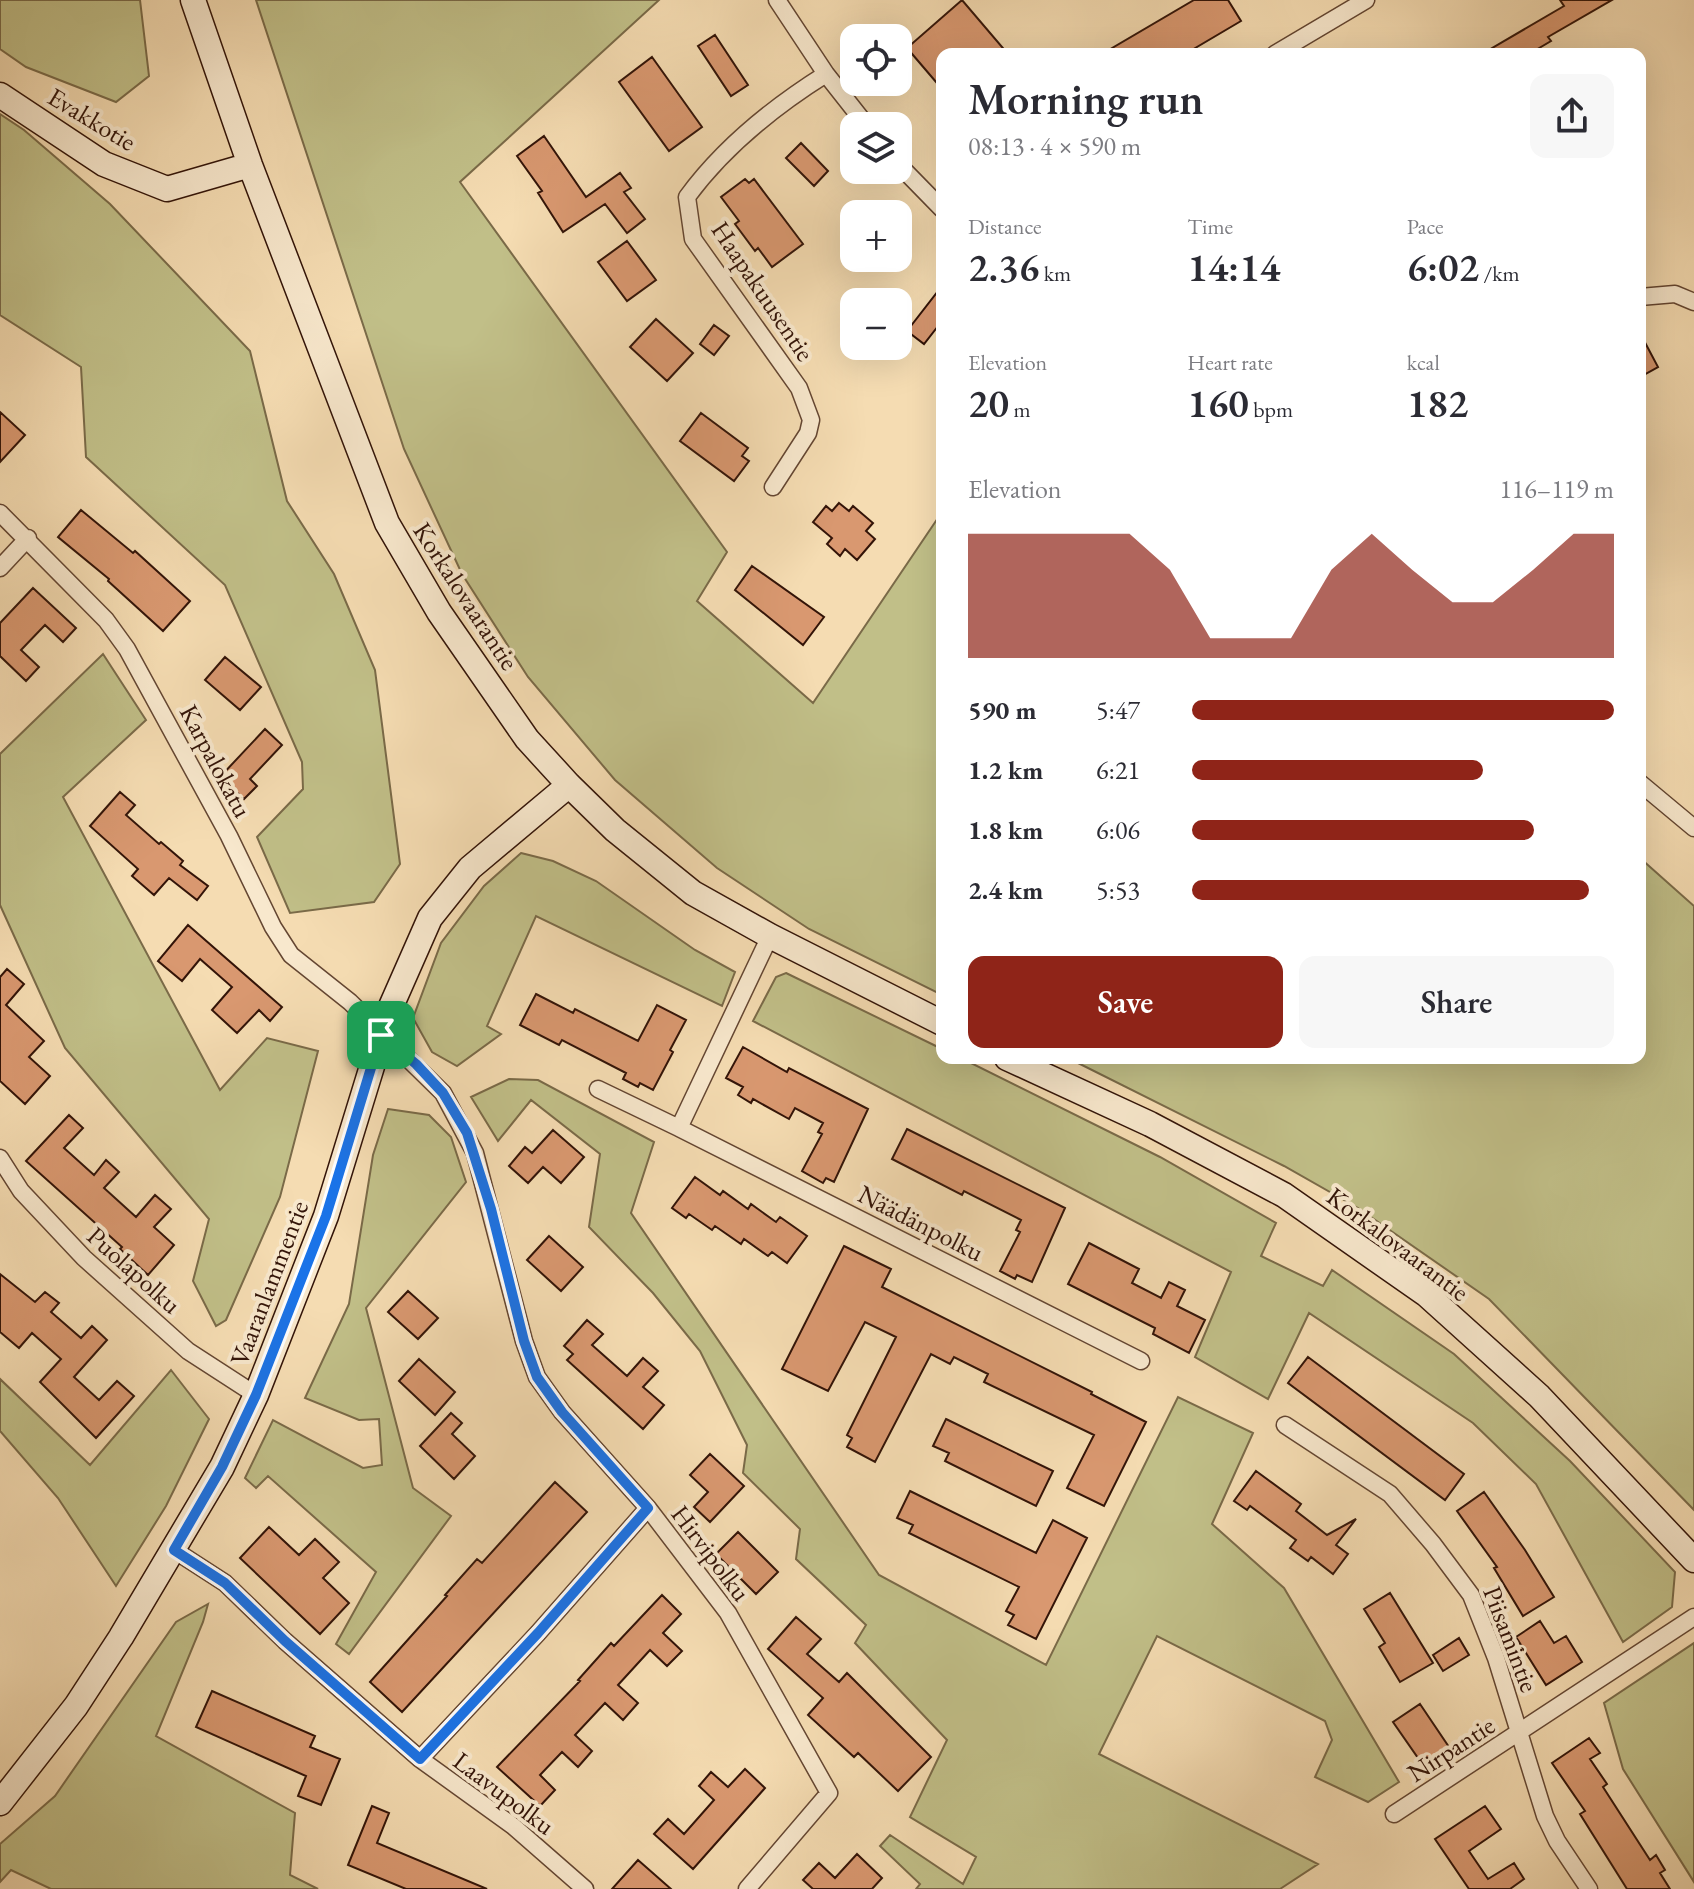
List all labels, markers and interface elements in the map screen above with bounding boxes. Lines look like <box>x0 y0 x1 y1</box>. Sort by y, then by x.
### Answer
map controls <box>840 24 912 360</box>
button: locate <box>840 24 912 96</box>
text: Morning run <box>968 70 1204 127</box>
button: share <box>1530 74 1614 158</box>
street label: Evakkotie <box>42 79 142 159</box>
button: layers <box>840 112 912 184</box>
text: 08:13 · 4 × 590 m <box>968 129 1141 163</box>
button: + <box>840 200 912 272</box>
text: Distance <box>968 212 1041 241</box>
text: Time <box>1187 212 1233 241</box>
text: Pace <box>1407 212 1444 241</box>
street label: Haapakuusentie <box>704 214 822 368</box>
text: 2.36 <box>968 241 1039 293</box>
text: 14:14 <box>1187 241 1280 293</box>
text: 6:02 <box>1407 241 1479 293</box>
text: km <box>1039 259 1071 288</box>
text: /km <box>1479 259 1520 288</box>
button: − <box>840 288 912 360</box>
text: Elevation <box>968 348 1047 377</box>
text: Heart rate <box>1187 348 1273 377</box>
text: kcal <box>1407 348 1440 377</box>
text: 20 <box>968 377 1009 429</box>
text: 160 <box>1187 377 1249 429</box>
text: 182 <box>1407 377 1468 429</box>
text: m <box>1009 395 1031 424</box>
text: bpm <box>1249 395 1293 424</box>
text: Elevation <box>968 472 1062 506</box>
text: 116–119 m <box>1499 472 1614 506</box>
street label: Korkalovaarantie <box>406 516 526 676</box>
text: 590 m <box>968 693 1036 727</box>
text: 5:47 <box>1096 693 1140 727</box>
street label: Karpalokatu <box>172 699 260 824</box>
text: 1.2 km <box>968 753 1043 787</box>
text: 6:21 <box>1096 753 1140 787</box>
text: 1.8 km <box>968 813 1043 847</box>
text: 6:06 <box>1096 813 1140 847</box>
text: 2.4 km <box>968 873 1043 907</box>
text: 5:53 <box>1096 873 1140 907</box>
button: Save <box>968 956 1283 1048</box>
button: Share <box>1299 956 1614 1048</box>
pin <box>347 1001 415 1069</box>
icon: arrive <box>359 1013 403 1057</box>
street label: Näädänpolku <box>852 1177 990 1269</box>
street label: Korkalovaarantie <box>1320 1179 1476 1309</box>
street label: Vaaranlammentie <box>222 1196 316 1370</box>
street label: Puolapolku <box>80 1219 188 1321</box>
street label: Hirvipolku <box>664 1498 758 1608</box>
street label: Piisamintie <box>1475 1581 1547 1697</box>
street label: Nirpantie <box>1401 1708 1501 1790</box>
street label: Laavupolku <box>446 1744 562 1842</box>

